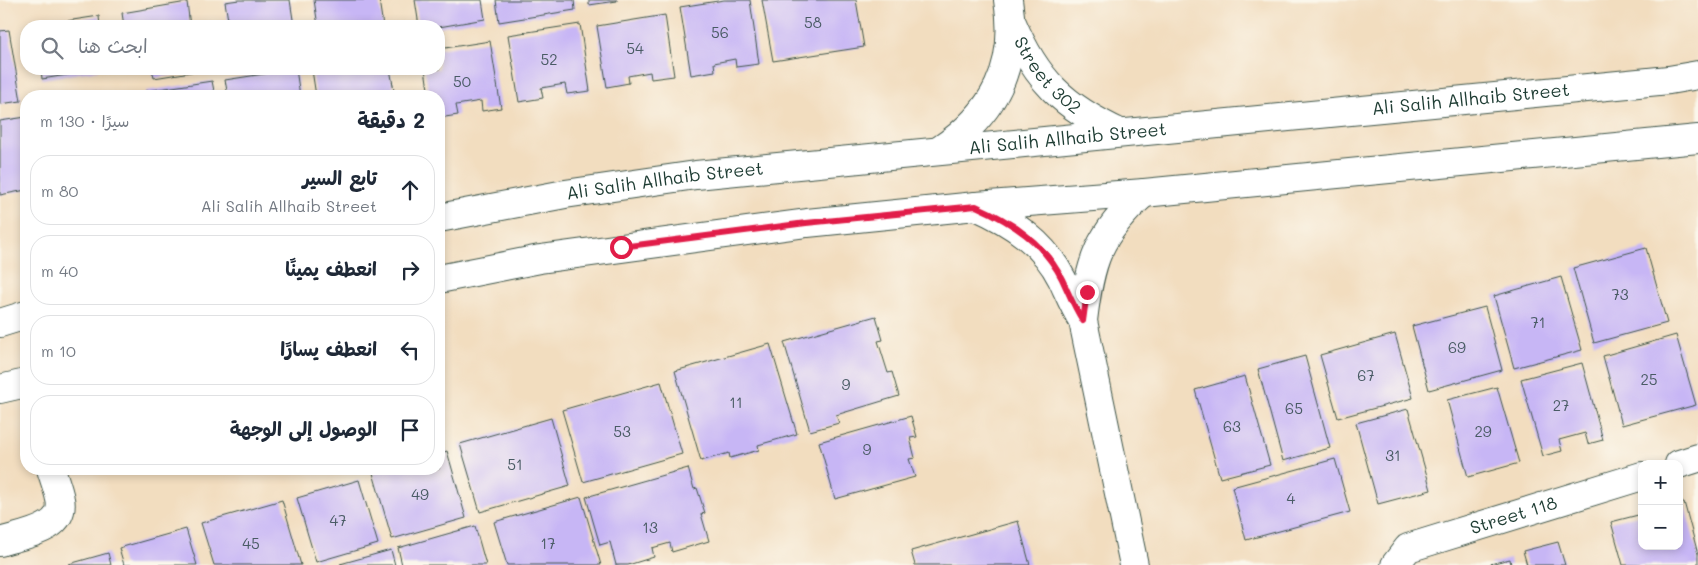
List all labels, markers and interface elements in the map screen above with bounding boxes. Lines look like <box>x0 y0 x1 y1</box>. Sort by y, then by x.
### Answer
house number: 58 <box>804 12 822 32</box>
search box <box>20 20 445 75</box>
house number: 56 <box>711 22 729 42</box>
street label: Street 302 <box>1009 32 1086 119</box>
text: ابحث هنا <box>78 33 148 58</box>
icon: search <box>38 34 66 62</box>
house number: 54 <box>626 38 644 58</box>
house number: 52 <box>540 49 558 69</box>
house number: 50 <box>453 71 471 91</box>
street label: Ali Salih Allhaib Street <box>1371 77 1571 120</box>
text: 2 دقيقة <box>357 106 425 133</box>
text: سيرًا · 130 m <box>40 110 129 131</box>
street label: Ali Salih Allhaib Street <box>967 116 1168 159</box>
street label: Ali Salih Allhaib Street <box>565 155 764 205</box>
text: تابع السير <box>302 165 377 190</box>
icon: ahead <box>396 176 424 204</box>
text: 80 m <box>41 180 78 201</box>
text: Ali Salih Allhaib Street <box>201 195 377 216</box>
route start <box>610 236 633 259</box>
text: انعطف يمينًا <box>285 256 377 281</box>
icon: right <box>396 256 424 284</box>
text: 40 m <box>41 260 78 281</box>
route end <box>1076 281 1099 304</box>
house number: 73 <box>1611 284 1629 304</box>
house number: 71 <box>1530 312 1546 332</box>
text: انعطف يسارًا <box>280 336 377 361</box>
icon: left <box>396 336 424 364</box>
house number: 69 <box>1448 337 1466 357</box>
text: 10 m <box>41 340 76 361</box>
house number: 67 <box>1357 365 1375 385</box>
house number: 25 <box>1640 369 1658 389</box>
house number: 9 <box>842 374 851 394</box>
house number: 11 <box>729 392 743 412</box>
house number: 27 <box>1553 395 1569 415</box>
house number: 65 <box>1285 398 1303 418</box>
text: الوصول إلى الوجهة <box>230 416 377 441</box>
icon: arrive <box>396 416 424 444</box>
house number: 63 <box>1223 416 1241 436</box>
house number: 53 <box>613 421 631 441</box>
house number: 29 <box>1474 421 1492 441</box>
house number: 9 <box>863 439 872 459</box>
house number: 31 <box>1385 445 1401 465</box>
house number: 51 <box>507 454 523 474</box>
map controls <box>1638 460 1683 550</box>
button: + <box>1638 460 1683 505</box>
house number: 49 <box>411 484 429 504</box>
house number: 4 <box>1287 488 1296 508</box>
street label: Street 118 <box>1467 490 1560 539</box>
button: − <box>1638 505 1683 550</box>
house number: 47 <box>329 510 347 530</box>
house number: 13 <box>642 517 658 537</box>
house number: 45 <box>242 533 260 553</box>
house number: 17 <box>540 533 556 553</box>

